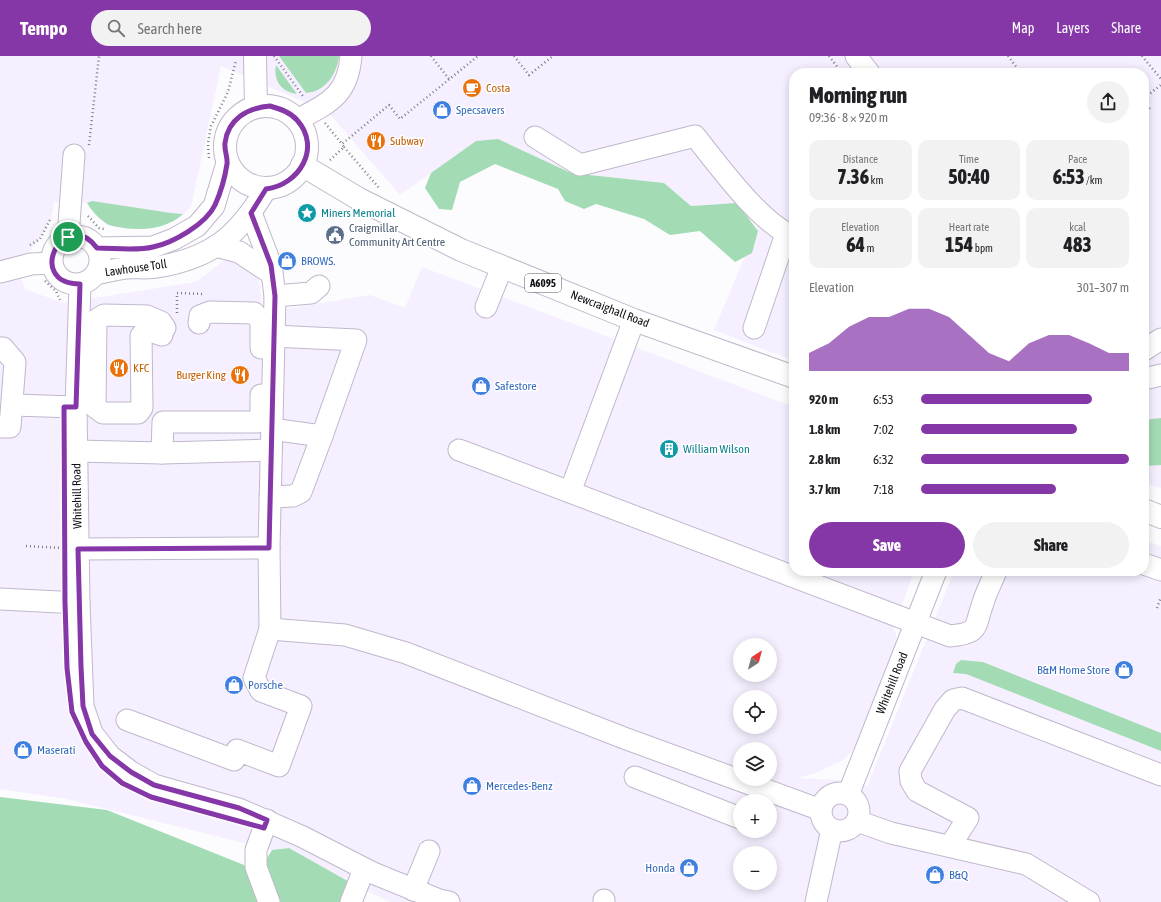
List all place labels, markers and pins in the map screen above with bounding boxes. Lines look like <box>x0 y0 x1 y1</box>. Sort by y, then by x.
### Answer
cafe icon: Costa <box>461 77 483 99</box>
place label: Costa <box>486 81 510 95</box>
shop icon: Specsavers <box>431 99 453 121</box>
place label: Specsavers <box>456 103 504 117</box>
restaurant icon: Subway <box>365 130 387 152</box>
place label: Subway <box>390 134 424 148</box>
place icon: Miners Memorial <box>296 202 318 224</box>
place label: Miners Memorial <box>321 206 396 220</box>
pin <box>51 220 85 254</box>
place label: Craigmillar Community Art Centre <box>349 221 445 249</box>
public building icon: Craigmillar Community Art Centre <box>324 224 346 246</box>
shop icon: BROWS. <box>276 250 298 272</box>
place label: BROWS. <box>301 254 335 268</box>
restaurant icon: KFC <box>108 357 130 379</box>
place label: KFC <box>133 361 150 375</box>
restaurant icon: Burger King <box>229 364 251 386</box>
place label: Burger King <box>176 368 227 382</box>
shop icon: Safestore <box>470 375 492 397</box>
place label: Safestore <box>495 379 537 393</box>
building icon: William Wilson <box>658 438 680 460</box>
place label: William Wilson <box>683 442 750 456</box>
shop icon: B&M Home Store <box>1113 659 1135 681</box>
place label: B&M Home Store <box>1037 663 1110 677</box>
shop icon: Porsche <box>223 674 245 696</box>
place label: Porsche <box>248 678 283 692</box>
shop icon: Maserati <box>12 739 34 761</box>
place label: Maserati <box>37 743 75 757</box>
shop icon: Mercedes-Benz <box>461 775 483 797</box>
place label: Mercedes-Benz <box>486 779 553 793</box>
shop icon: Honda <box>678 857 700 879</box>
place label: Honda <box>645 861 675 875</box>
shop icon: B&Q <box>924 864 946 886</box>
place label: B&Q <box>949 868 969 882</box>

